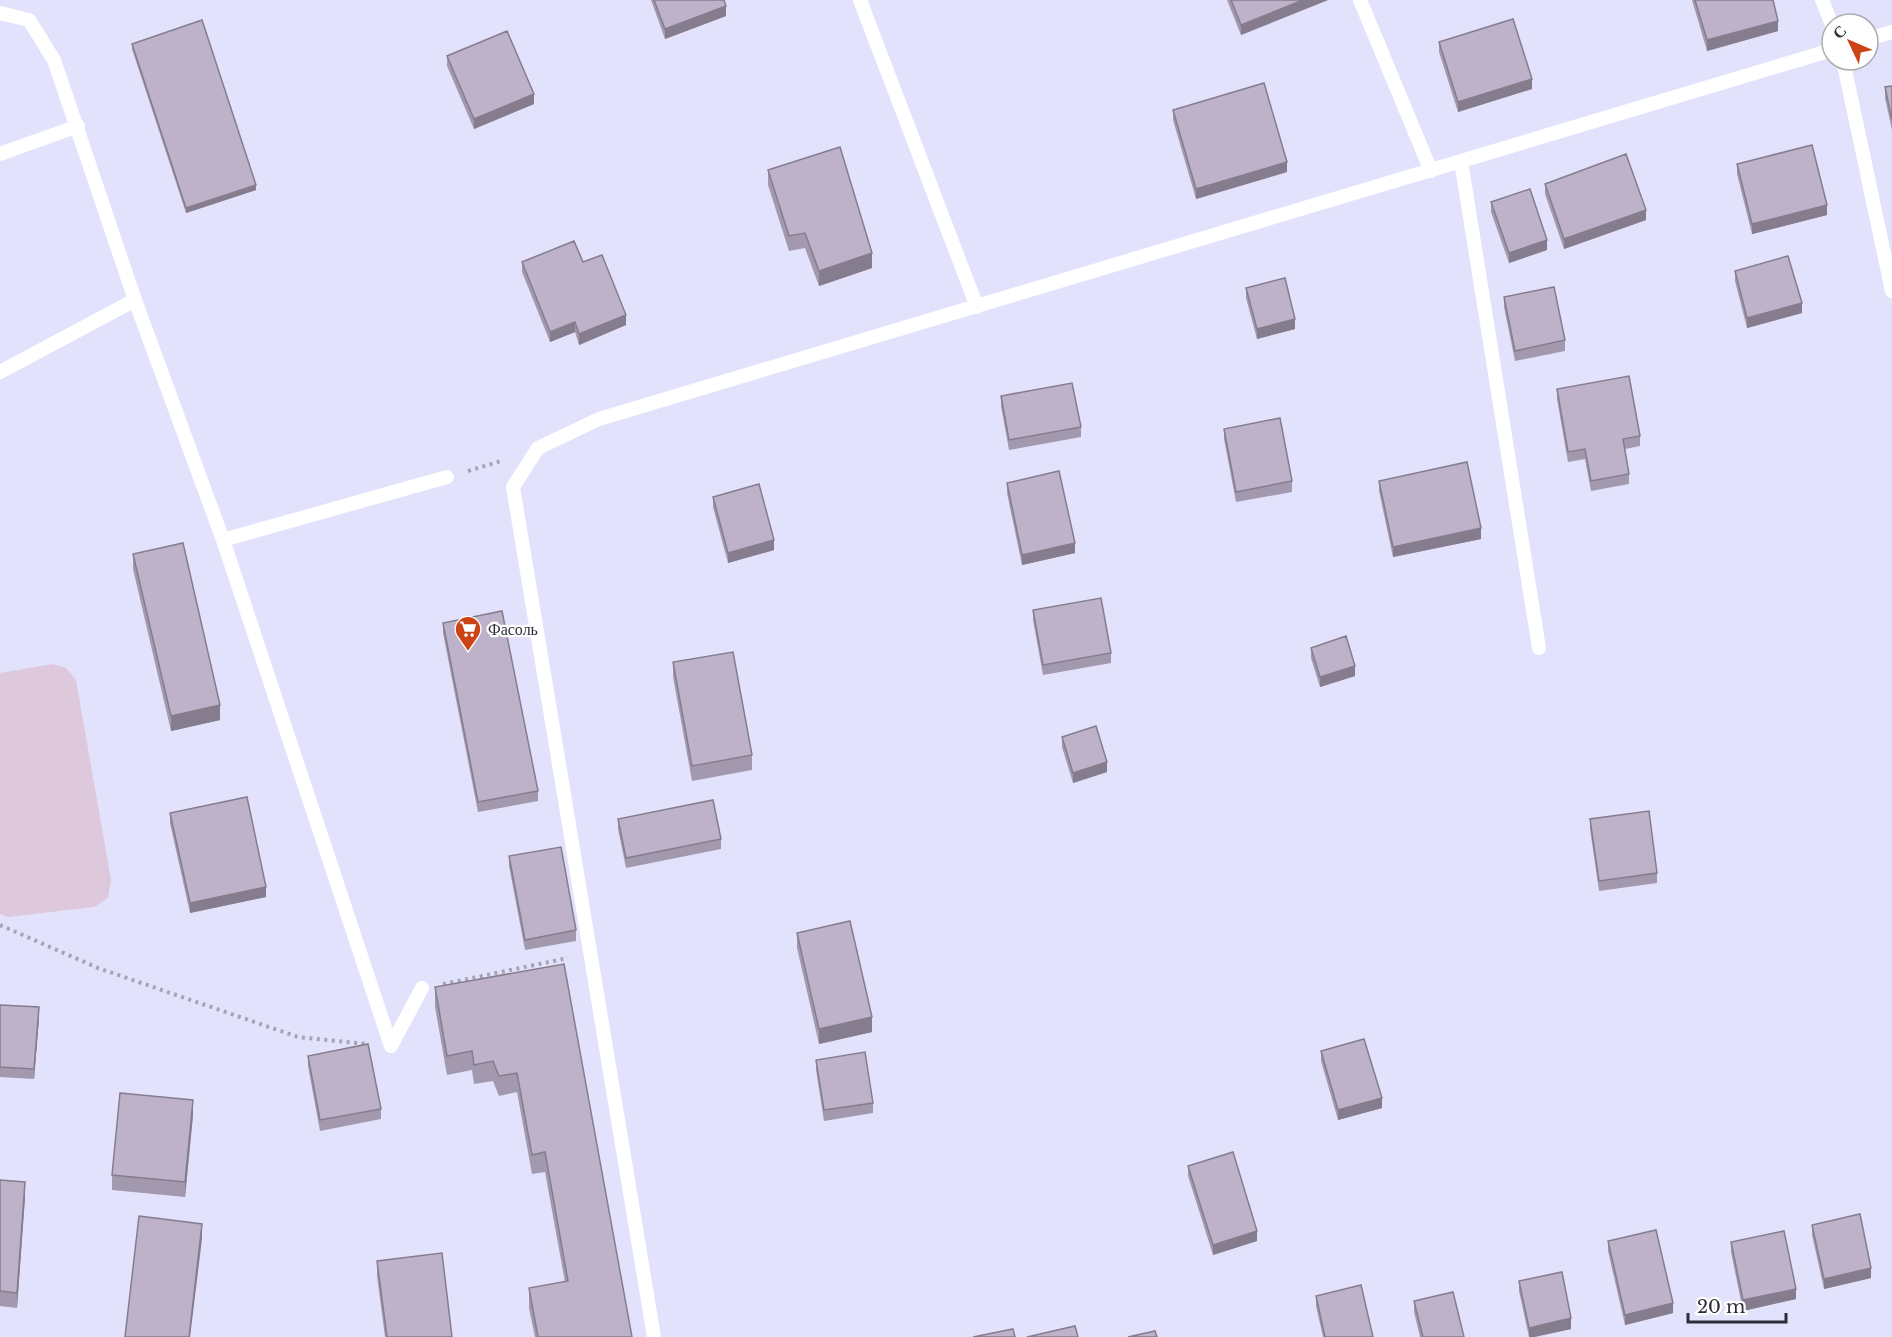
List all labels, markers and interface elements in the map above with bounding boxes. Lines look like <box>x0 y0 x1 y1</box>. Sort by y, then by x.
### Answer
north arrow <box>1820 12 1880 72</box>
text: С <box>1828 20 1850 43</box>
supermarket icon: Фасоль <box>453 614 483 652</box>
place label: Фасоль <box>488 619 538 639</box>
scale bar <box>1688 1286 1786 1324</box>
text: 20 m <box>1697 1296 1745 1318</box>

